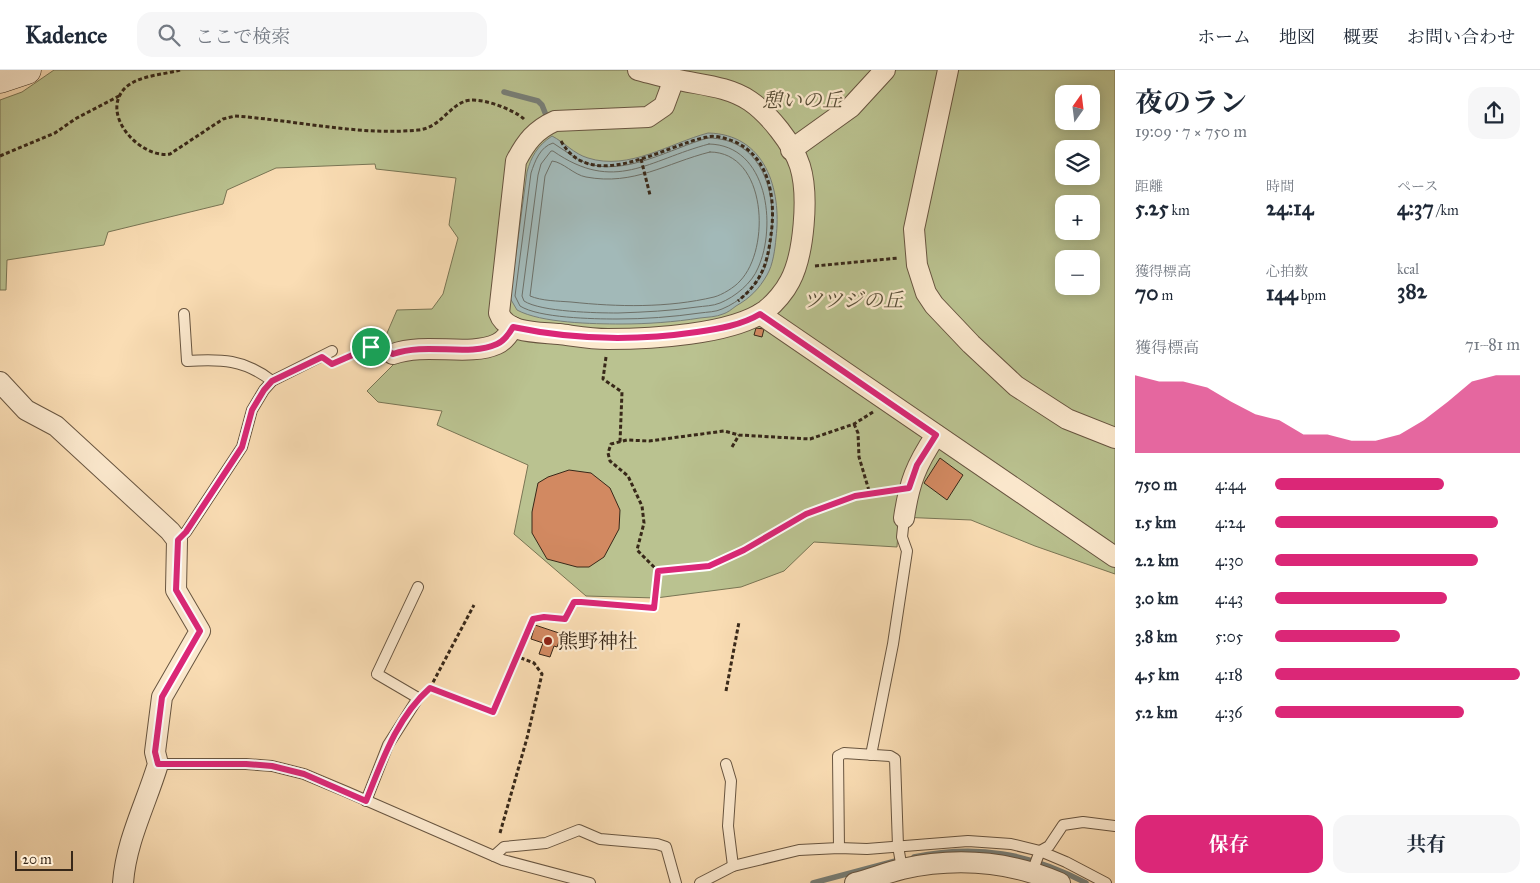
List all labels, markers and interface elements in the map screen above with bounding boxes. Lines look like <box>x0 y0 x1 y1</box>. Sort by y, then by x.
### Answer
search box <box>137 12 487 57</box>
text: Kadence <box>25 20 107 50</box>
icon: search <box>155 21 183 49</box>
text: ここで検索 <box>195 25 290 48</box>
text: ホーム <box>1197 26 1251 48</box>
text: 地図 <box>1279 26 1315 48</box>
text: 概要 <box>1343 26 1379 48</box>
text: お問い合わせ <box>1407 26 1515 48</box>
north arrow <box>1055 85 1100 130</box>
map controls <box>1055 85 1100 295</box>
text: 夜のラン <box>1135 85 1247 120</box>
button: share <box>1468 87 1520 139</box>
park label: 憩いの丘 <box>762 88 843 112</box>
text: 19:09 · 7 × 750 m <box>1135 122 1247 141</box>
button: layers <box>1055 140 1100 185</box>
text: 距離 <box>1135 178 1163 195</box>
text: 時間 <box>1266 178 1294 195</box>
text: ペース <box>1397 178 1438 195</box>
button: + <box>1055 195 1100 240</box>
text: 5.25 <box>1135 195 1169 221</box>
text: 24:14 <box>1266 195 1313 221</box>
text: 4:37 <box>1397 195 1434 221</box>
text: km <box>1169 202 1190 219</box>
text: /km <box>1434 202 1459 219</box>
button: − <box>1055 250 1100 295</box>
text: kcal <box>1397 261 1419 278</box>
text: 獲得標高 <box>1135 263 1191 280</box>
text: 心拍数 <box>1266 263 1308 280</box>
text: 382 <box>1397 278 1427 304</box>
text: 70 <box>1135 280 1158 306</box>
text: 144 <box>1266 280 1298 306</box>
text: m <box>1158 287 1173 304</box>
text: bpm <box>1298 287 1326 304</box>
park label: ツツジの丘 <box>803 288 904 312</box>
pin <box>350 326 392 368</box>
icon: arrive <box>357 333 385 361</box>
text: 71–81 m <box>1465 335 1520 354</box>
text: 獲得標高 <box>1135 338 1199 357</box>
text: 750 m <box>1135 475 1177 494</box>
text: 4:44 <box>1215 475 1246 494</box>
text: 1.5 km <box>1135 513 1176 532</box>
text: 4:24 <box>1215 513 1245 532</box>
text: 2.2 km <box>1135 551 1179 570</box>
text: 4:30 <box>1215 551 1244 570</box>
text: 3.0 km <box>1135 589 1178 608</box>
text: 4:43 <box>1215 589 1243 608</box>
text: 3.8 km <box>1135 627 1178 646</box>
text: 5:05 <box>1215 627 1243 646</box>
place label: 熊野神社 <box>558 629 638 653</box>
marker: 熊野神社 <box>542 635 554 647</box>
text: 4.5 km <box>1135 665 1179 684</box>
text: 4:18 <box>1215 665 1243 684</box>
text: 5.2 km <box>1135 703 1178 722</box>
text: 4:36 <box>1215 703 1243 722</box>
button: 保存 <box>1135 815 1323 873</box>
button: 共有 <box>1333 815 1520 873</box>
scale bar <box>15 848 72 871</box>
text: 20 m <box>22 851 52 868</box>

